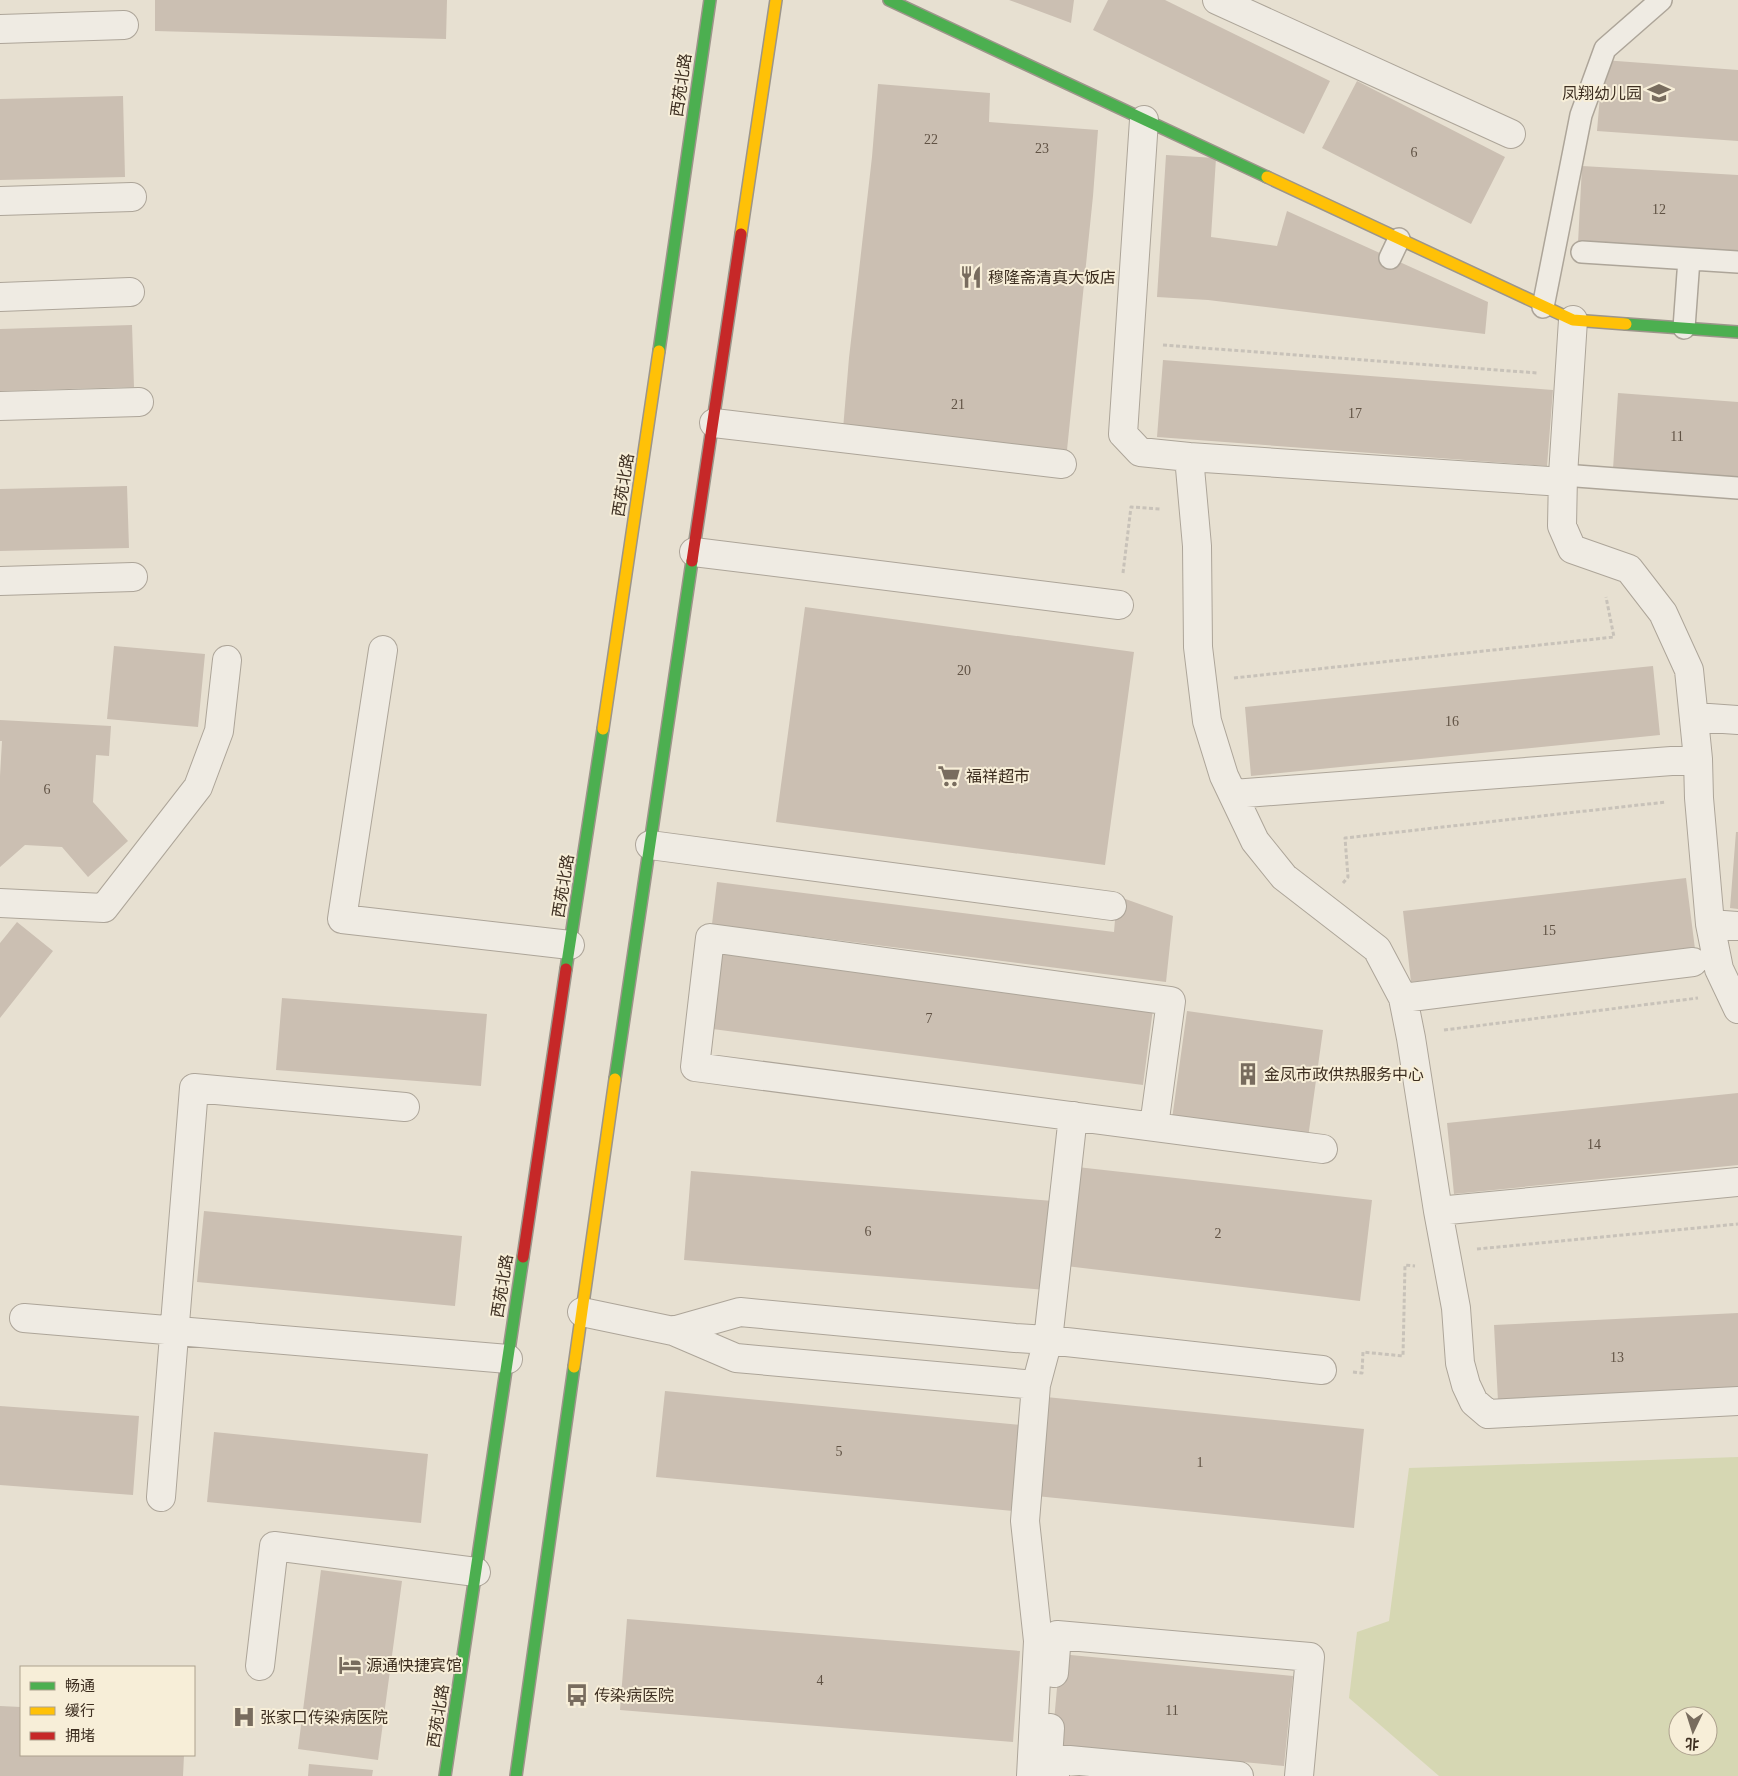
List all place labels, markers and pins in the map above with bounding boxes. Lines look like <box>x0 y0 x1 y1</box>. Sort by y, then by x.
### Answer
school or university icon: 凤翔幼儿园 <box>1646 80 1672 106</box>
place label: 凤翔幼儿园 <box>1562 85 1642 102</box>
restaurant icon: 穆隆斋清真大饭店 <box>958 264 984 290</box>
place label: 穆隆斋清真大饭店 <box>988 269 1116 286</box>
supermarket icon: 福祥超市 <box>936 763 962 789</box>
place label: 福祥超市 <box>966 768 1030 785</box>
building icon: 金凤市政供热服务中心 <box>1235 1061 1261 1087</box>
place label: 金凤市政供热服务中心 <box>1264 1066 1424 1083</box>
hotel icon: 源通快捷宾馆 <box>337 1652 363 1678</box>
place label: 源通快捷宾馆 <box>366 1657 462 1674</box>
bus stop icon: 传染病医院 <box>564 1682 590 1708</box>
place label: 传染病医院 <box>594 1687 674 1704</box>
hospital icon: 张家口传染病医院 <box>231 1704 257 1730</box>
place label: 张家口传染病医院 <box>260 1709 388 1726</box>

